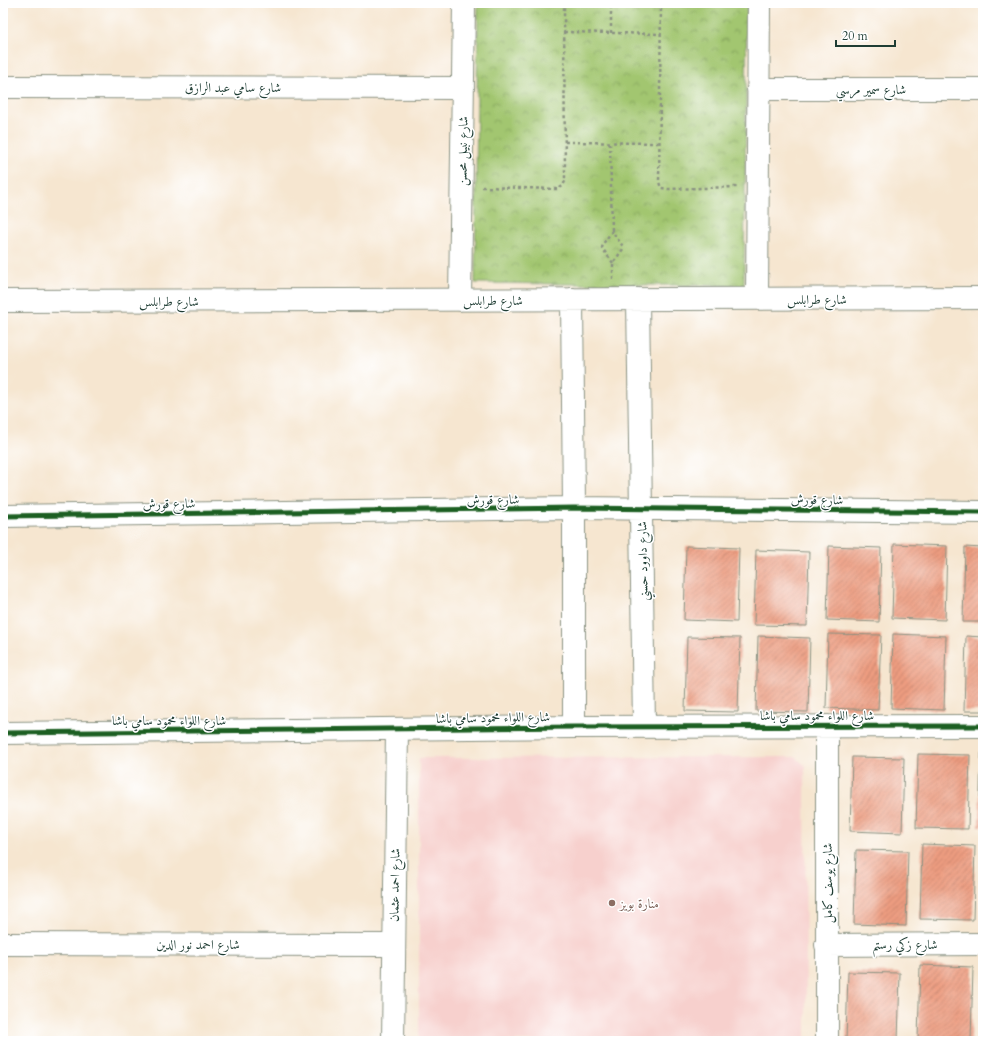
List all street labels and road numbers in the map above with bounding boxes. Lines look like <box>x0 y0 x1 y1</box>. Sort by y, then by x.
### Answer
street label: شارع سامي عبد الرازق <box>185 79 281 99</box>
street label: شارع سمير مرسي <box>836 81 906 102</box>
street label: شارع نبيل محسن <box>453 116 475 186</box>
street label: شارع طرابلس <box>787 291 847 311</box>
street label: شارع طرابلس <box>463 292 523 312</box>
street label: شارع طرابلس <box>139 293 199 313</box>
street label: شارع قورش <box>467 491 519 511</box>
street label: شارع قورش <box>791 491 843 511</box>
street label: شارع قورش <box>143 495 195 515</box>
street label: شارع داوود حسني <box>633 521 655 601</box>
street label: شارع اللواء محمود سامي باشا <box>760 707 874 727</box>
street label: شارع اللواء محمود سامي باشا <box>436 708 550 730</box>
street label: شارع اللواء محمود سامي باشا <box>112 712 226 732</box>
street label: شارع يوسف كامل <box>819 843 839 923</box>
street label: شارع احمد عثمان <box>385 848 407 922</box>
street label: شارع احمد نور الدين <box>156 936 240 956</box>
street label: شارع زكي رستم <box>872 936 938 958</box>

